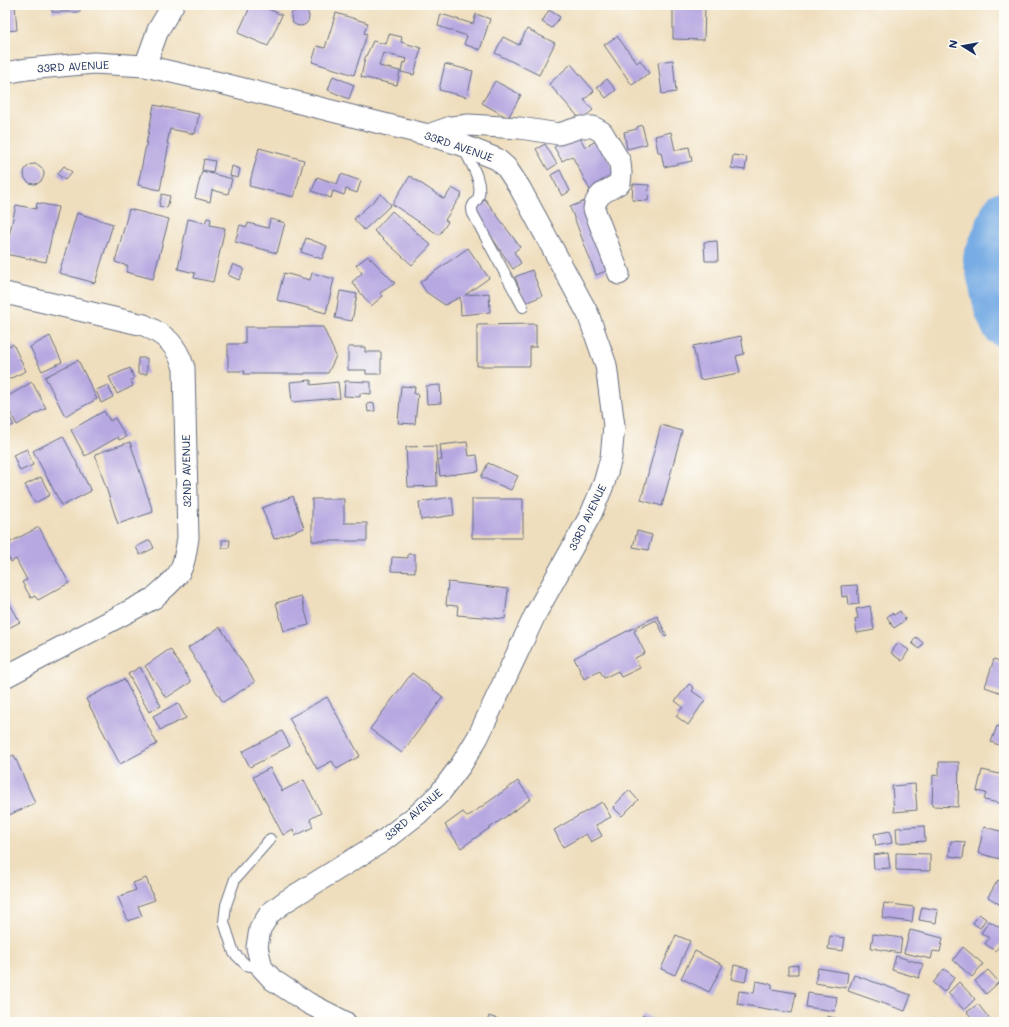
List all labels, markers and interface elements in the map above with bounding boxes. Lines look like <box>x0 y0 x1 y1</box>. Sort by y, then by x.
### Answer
north arrow <box>943 26 983 66</box>
text: N <box>945 38 961 50</box>
street label: 33RD AVENUE <box>37 57 109 75</box>
street label: 33RD AVENUE <box>422 127 496 165</box>
street label: 32ND AVENUE <box>178 434 194 508</box>
street label: 33RD AVENUE <box>564 481 610 553</box>
street label: 33RD AVENUE <box>381 785 445 843</box>

